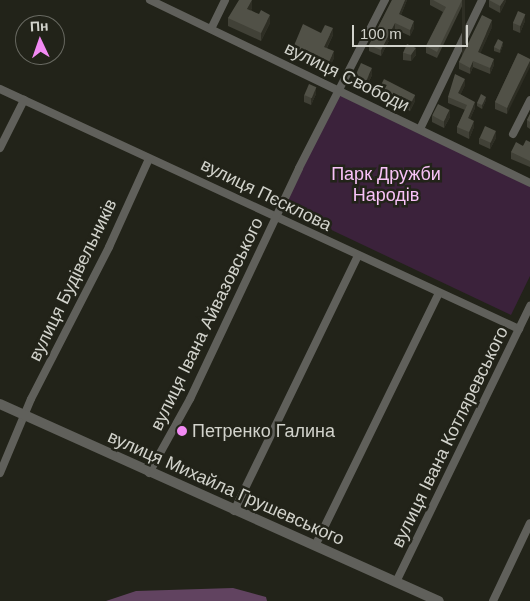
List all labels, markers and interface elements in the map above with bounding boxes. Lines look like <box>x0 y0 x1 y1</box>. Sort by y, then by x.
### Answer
north arrow <box>15 15 65 65</box>
scale bar <box>355 15 471 47</box>
text: Пн <box>30 18 49 34</box>
text: 100 m <box>360 25 402 42</box>
street label: вулиця Свободи <box>281 37 413 117</box>
street label: вулиця Пєсклова <box>197 154 335 236</box>
park label: Парк Дружби Народів <box>331 164 441 206</box>
street label: вулиця Будівельників <box>24 195 122 365</box>
street label: вулиця Івана Айвазовського <box>146 214 268 434</box>
street label: вулиця Івана Котляревського <box>387 323 513 551</box>
place label: Петренко Галина <box>192 420 335 442</box>
marker: Петренко Галина <box>176 425 188 437</box>
street label: вулиця Михайла Грушевського <box>104 426 348 550</box>

